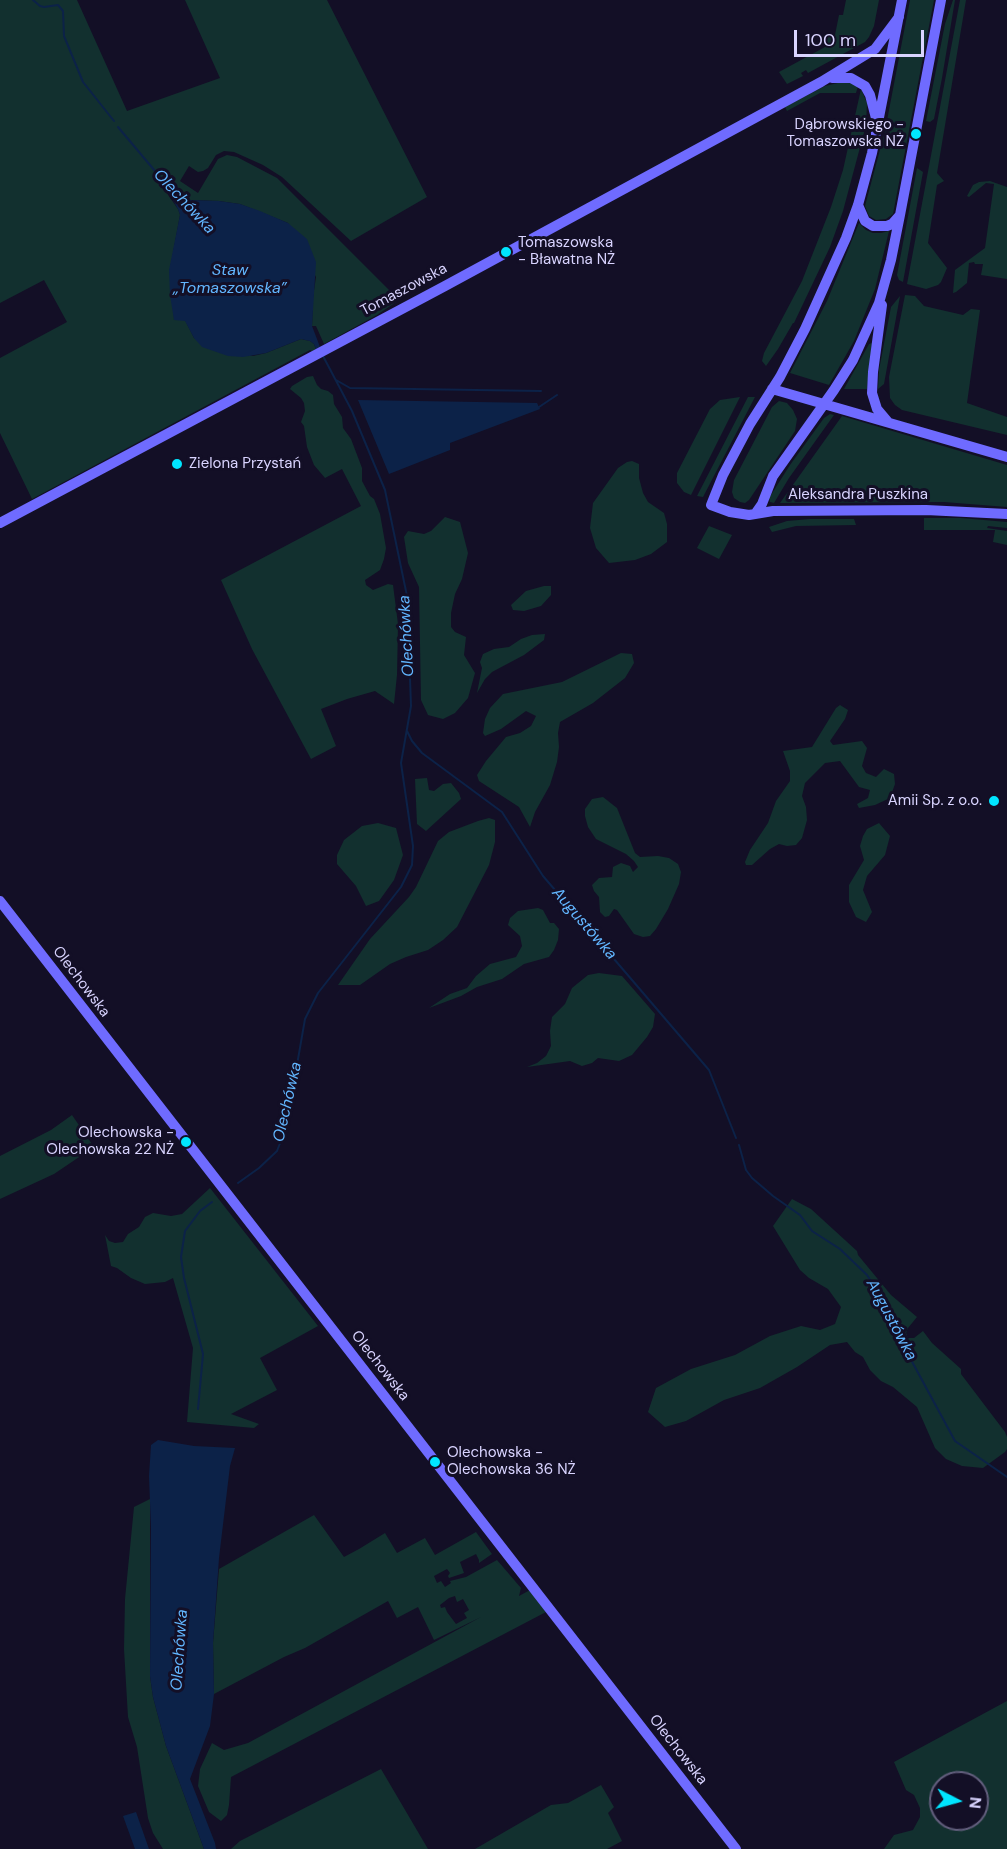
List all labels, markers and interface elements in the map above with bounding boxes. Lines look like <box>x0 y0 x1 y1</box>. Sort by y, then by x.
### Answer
scale bar <box>797 18 928 56</box>
text: 100 m <box>805 28 856 52</box>
place label: Dąbrowskiego - Tomaszowska NŻ <box>786 116 904 151</box>
marker: Dąbrowskiego - Tomaszowska NŻ <box>909 127 923 141</box>
water label: Olechówka <box>149 166 219 238</box>
place label: Tomaszowska - Bławatna NŻ <box>518 234 615 269</box>
marker: Tomaszowska - Bławatna NŻ <box>499 245 513 259</box>
street label: Tomaszowska <box>358 260 450 320</box>
water label: Staw „Tomaszowska” <box>173 261 287 299</box>
place label: Zielona Przystań <box>189 455 301 473</box>
marker: Zielona Przystań <box>170 457 184 471</box>
street label: Aleksandra Puszkina <box>788 486 928 504</box>
water label: Olechówka <box>395 595 419 677</box>
place label: Amii Sp. z o.o. <box>888 792 982 810</box>
marker: Amii Sp. z o.o. <box>987 794 1001 808</box>
water label: Augustówka <box>547 884 621 964</box>
street label: Olechowska <box>49 943 113 1021</box>
water label: Olechówka <box>269 1060 307 1144</box>
place label: Olechowska - Olechowska 22 NŻ <box>46 1124 174 1159</box>
marker: Olechowska - Olechowska 22 NŻ <box>179 1135 193 1149</box>
water label: Augustówka <box>862 1276 920 1364</box>
street label: Olechowska <box>347 1327 413 1405</box>
place label: Olechowska - Olechowska 36 NŻ <box>447 1444 576 1479</box>
marker: Olechowska - Olechowska 36 NŻ <box>428 1455 442 1469</box>
water label: Olechówka <box>168 1609 192 1691</box>
street label: Olechowska <box>645 1711 711 1789</box>
north arrow <box>929 1771 989 1831</box>
text: N <box>964 1796 986 1810</box>

